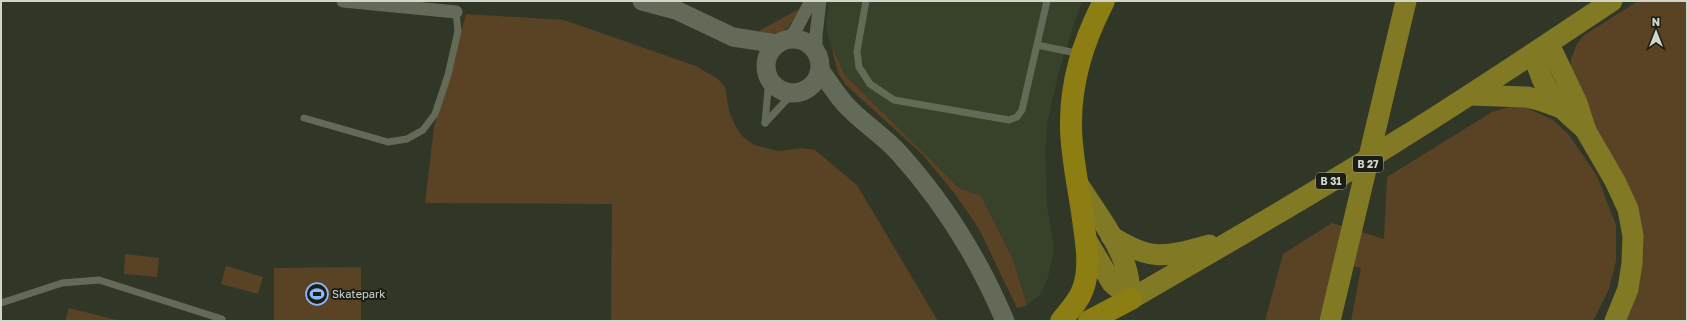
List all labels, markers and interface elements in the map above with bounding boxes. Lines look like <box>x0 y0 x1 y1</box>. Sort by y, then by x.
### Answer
north arrow <box>1636 12 1676 52</box>
text: N <box>1652 15 1660 28</box>
road number: B 27 <box>1353 156 1383 172</box>
road number: B 31 <box>1316 173 1346 189</box>
sports icon: Skatepark <box>304 281 330 307</box>
place label: Skatepark <box>332 287 386 300</box>

